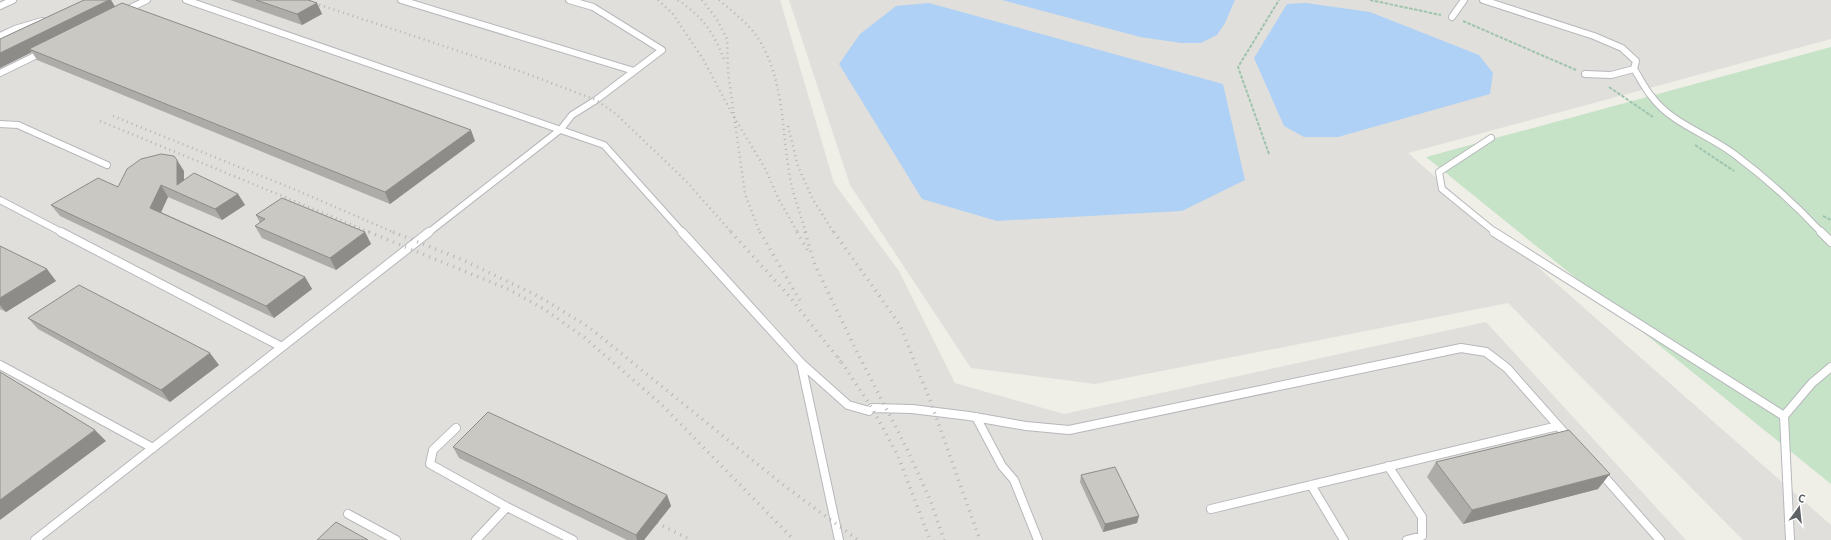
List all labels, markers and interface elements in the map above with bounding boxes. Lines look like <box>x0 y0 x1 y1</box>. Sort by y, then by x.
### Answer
north arrow <box>1779 488 1819 528</box>
text: С <box>1796 490 1807 506</box>

